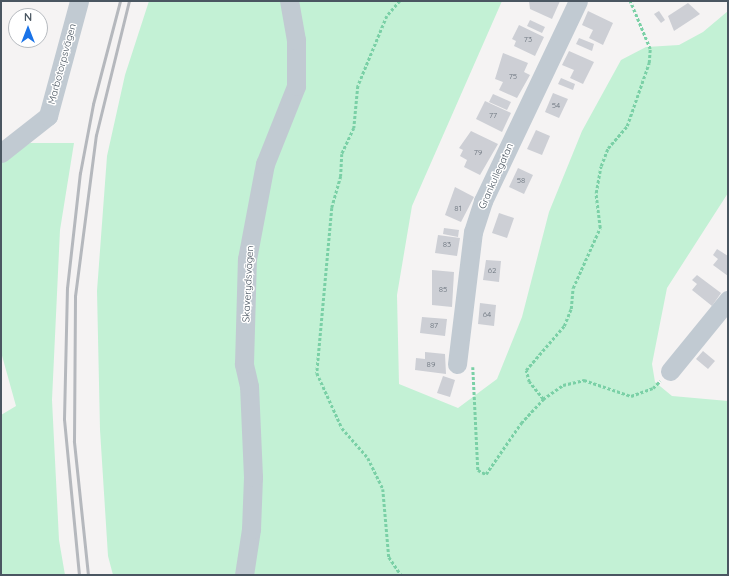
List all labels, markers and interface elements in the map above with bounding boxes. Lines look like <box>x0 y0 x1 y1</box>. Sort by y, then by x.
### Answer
north arrow <box>8 8 48 48</box>
text: N <box>24 10 32 24</box>
street label: Marbotorpsvägen <box>45 22 79 106</box>
house number: 73 <box>524 35 532 45</box>
house number: 75 <box>509 72 517 82</box>
house number: 54 <box>552 101 560 111</box>
house number: 77 <box>489 111 497 121</box>
street label: Grankullegatan <box>476 141 516 211</box>
house number: 79 <box>474 148 482 158</box>
house number: 58 <box>517 176 525 186</box>
house number: 81 <box>454 204 462 214</box>
house number: 83 <box>443 240 451 250</box>
street label: Skaverydsvägen <box>240 245 256 323</box>
house number: 62 <box>488 266 496 276</box>
house number: 85 <box>439 285 447 295</box>
house number: 64 <box>483 310 491 320</box>
house number: 87 <box>430 321 438 331</box>
house number: 89 <box>427 360 435 370</box>

